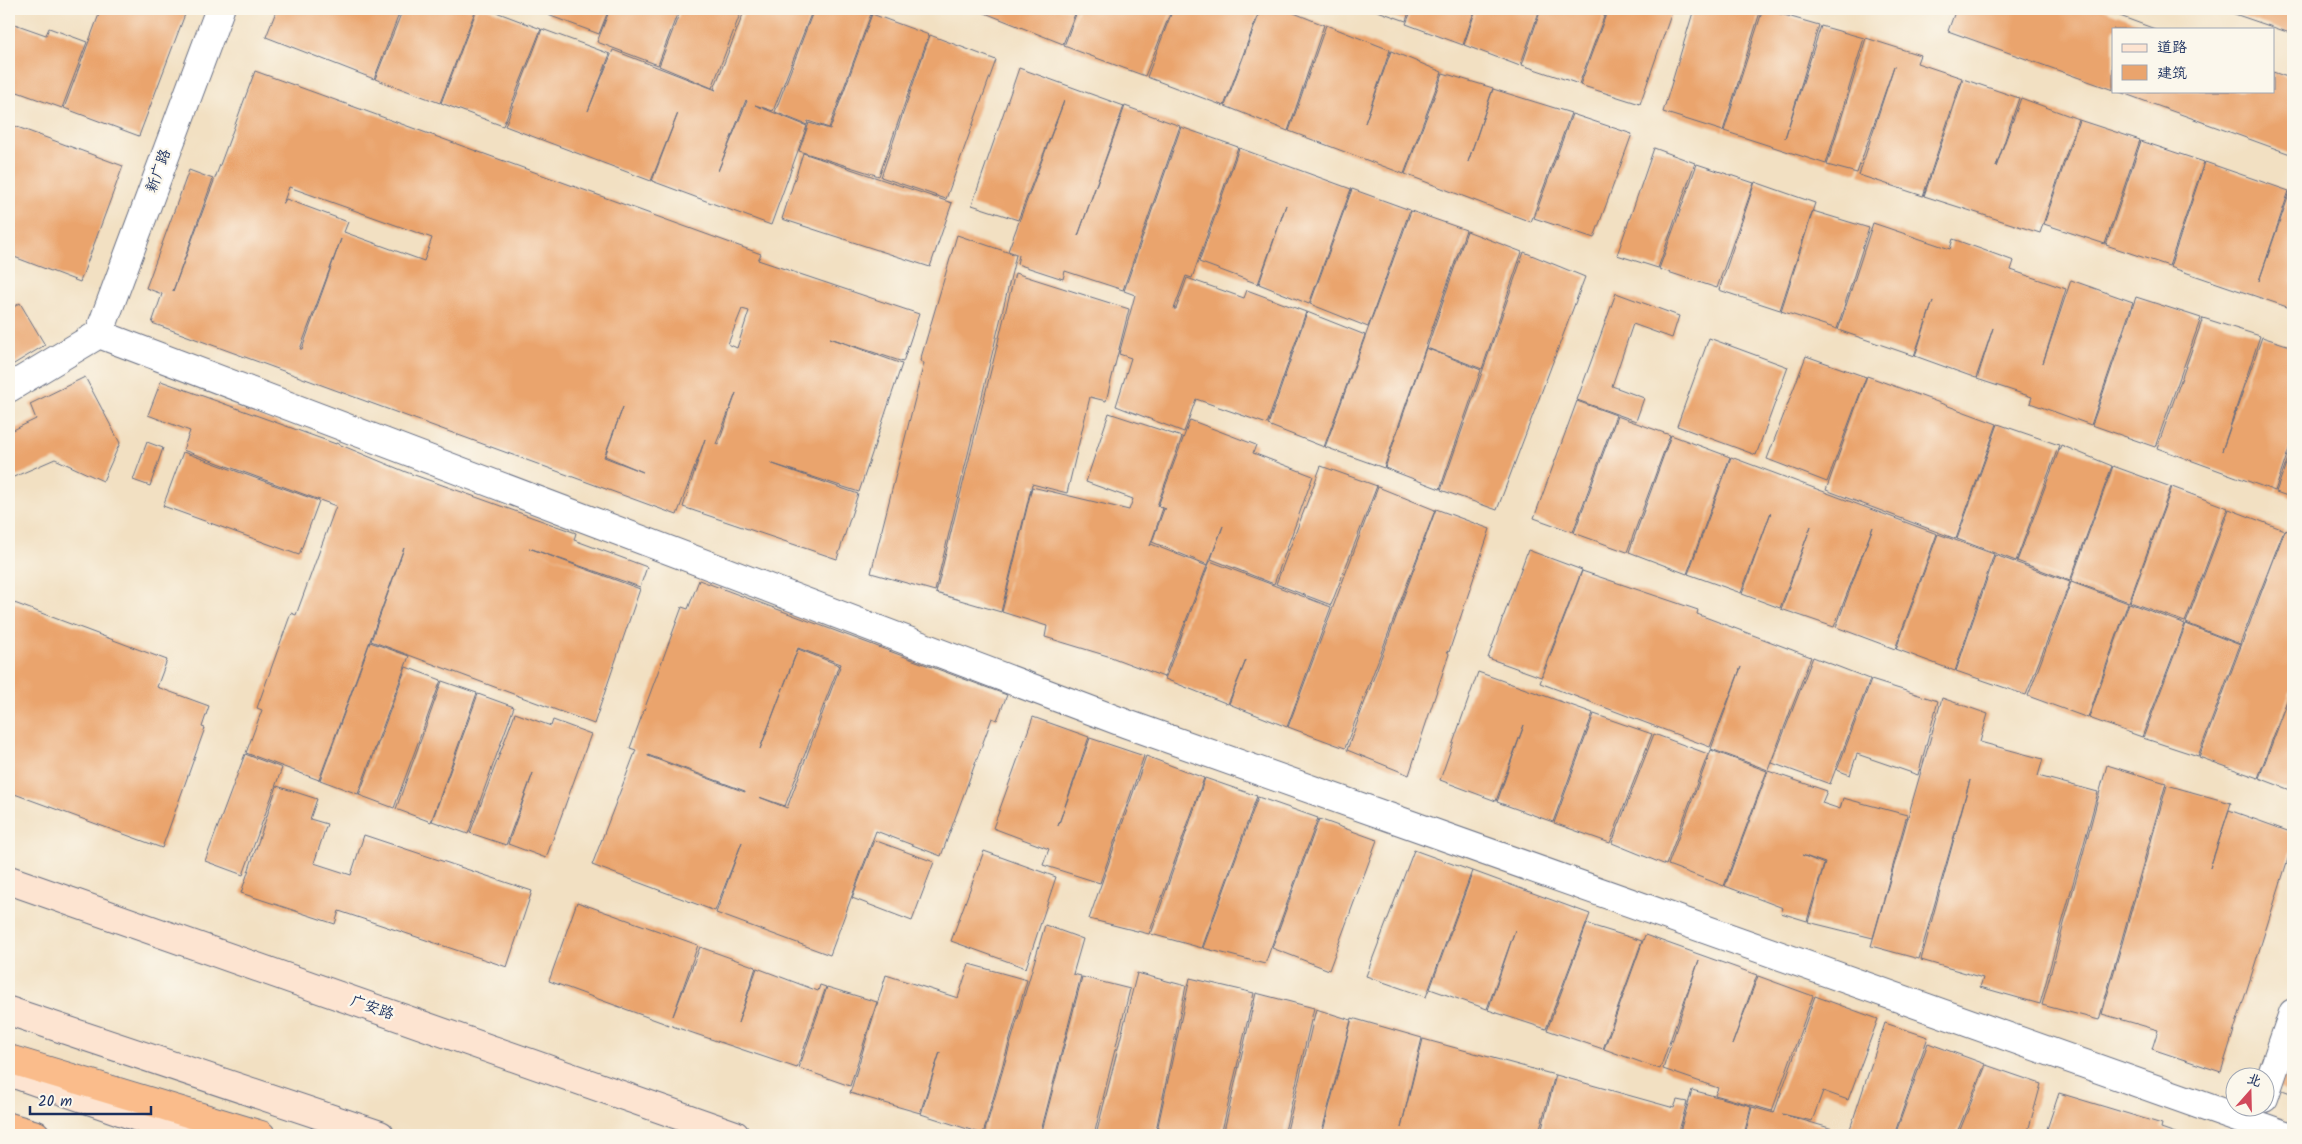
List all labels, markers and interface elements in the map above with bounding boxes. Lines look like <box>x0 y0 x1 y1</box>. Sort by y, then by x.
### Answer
legend <box>2112 28 2274 92</box>
text: 道路 <box>2157 36 2187 60</box>
text: 建筑 <box>2157 62 2187 86</box>
street label: 新广路 <box>140 146 178 196</box>
street label: 广安路 <box>347 989 397 1027</box>
north arrow <box>2224 1066 2274 1116</box>
text: 北 <box>2244 1068 2264 1093</box>
scale bar <box>30 1084 151 1116</box>
text: 20 m <box>38 1090 72 1114</box>

